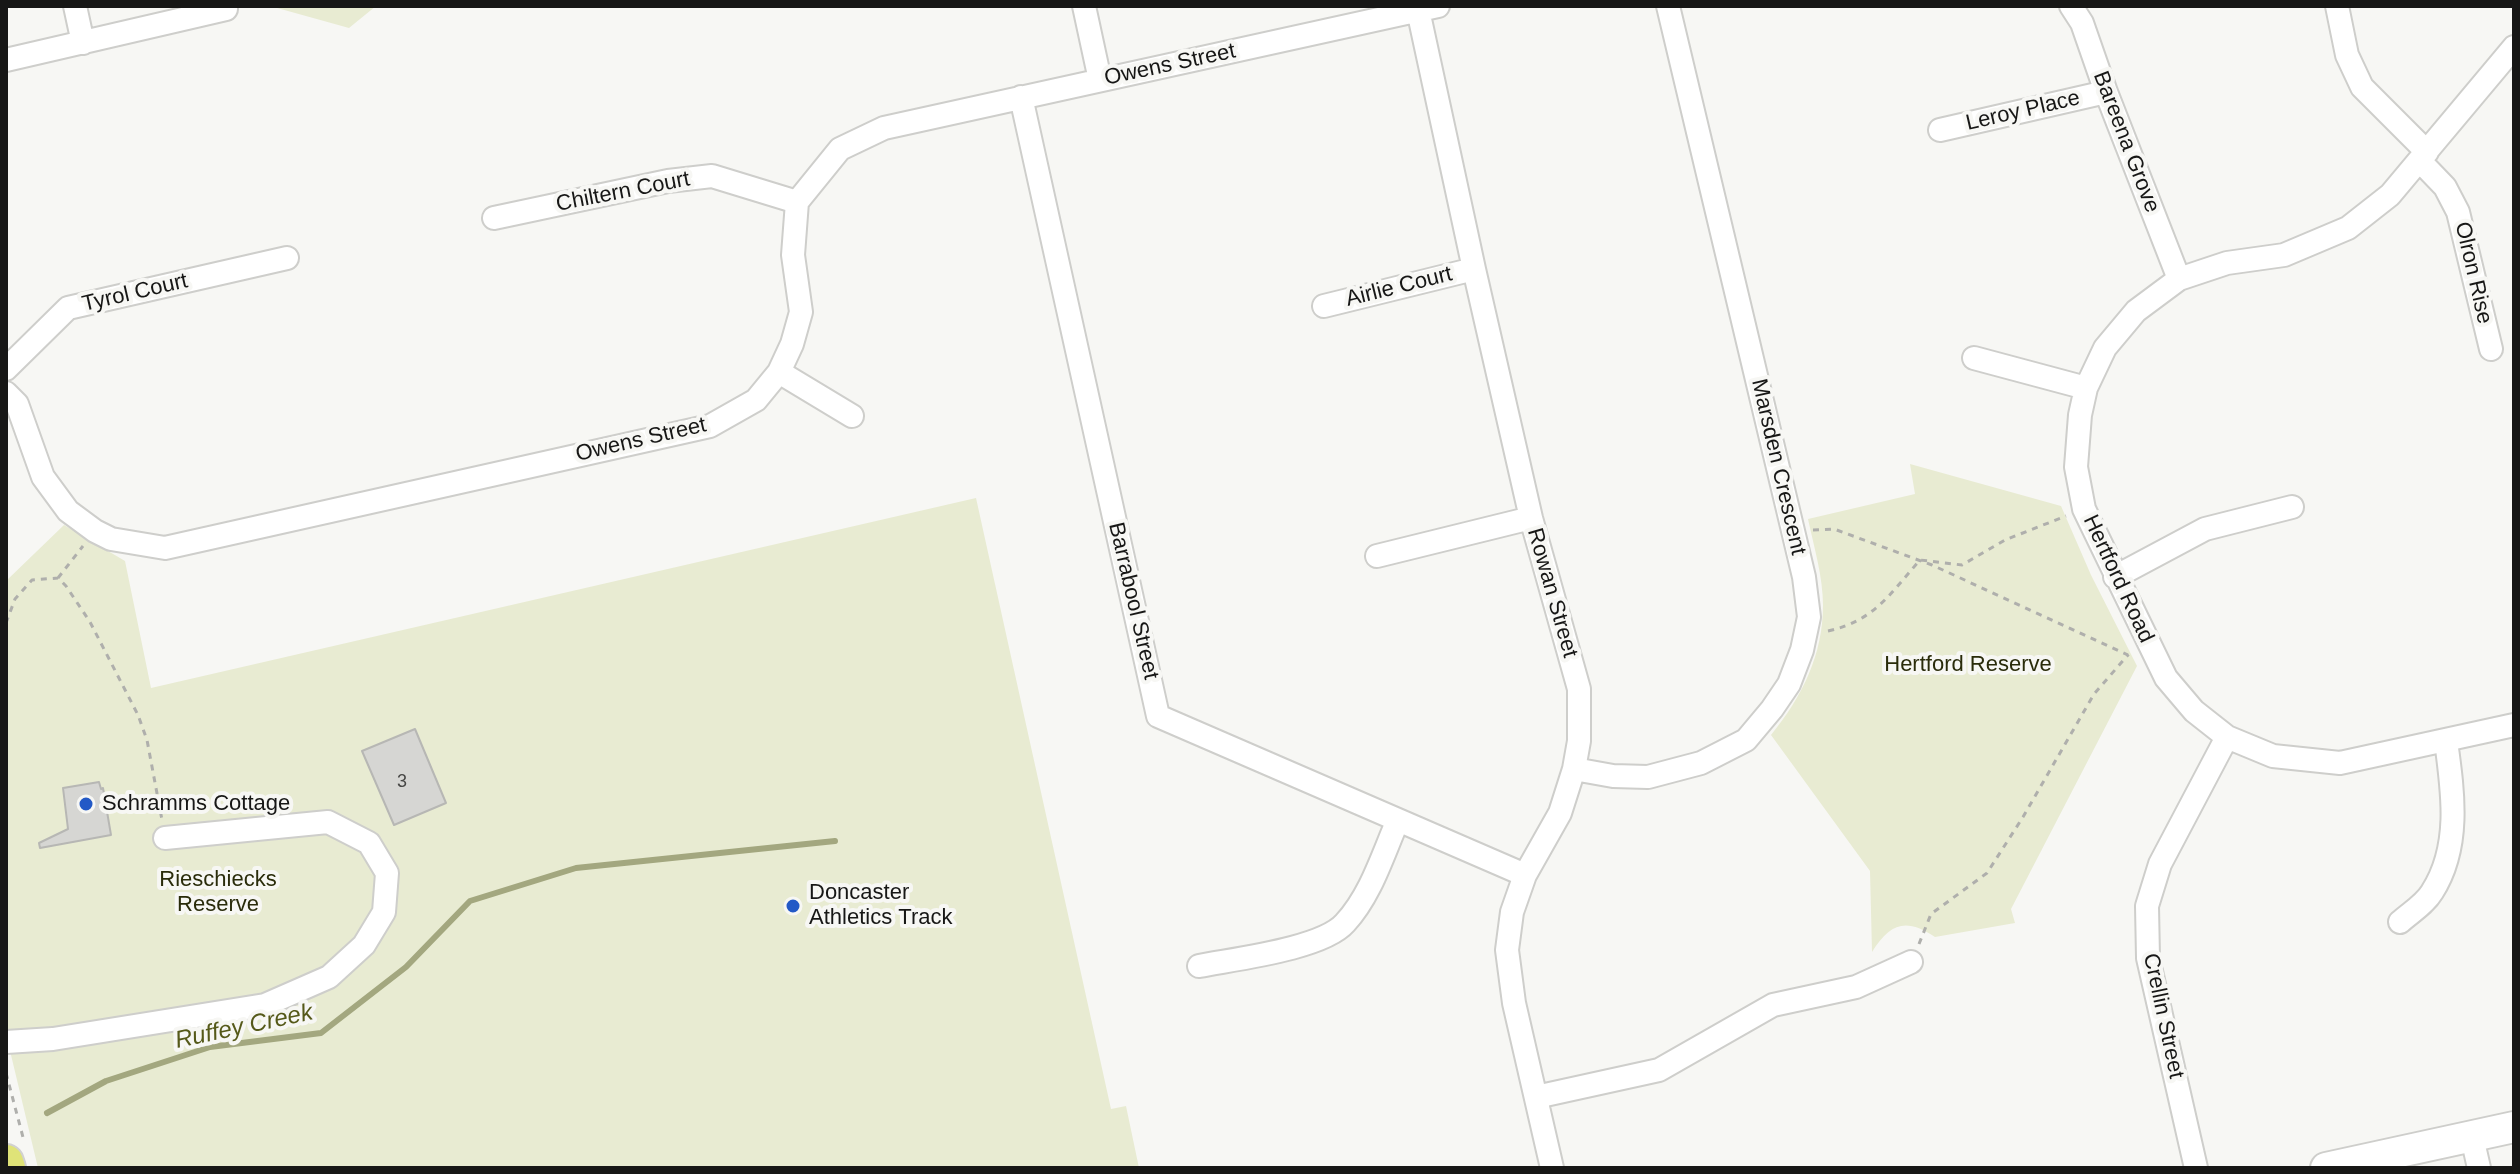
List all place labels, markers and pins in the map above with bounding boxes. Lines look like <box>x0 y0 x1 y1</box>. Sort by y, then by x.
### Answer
place label: Schramms Cottage <box>102 791 290 817</box>
marker: Schramms Cottage <box>77 795 95 813</box>
place label: Doncaster Athletics Track <box>809 880 952 932</box>
marker: Doncaster Athletics Track <box>784 897 802 915</box>

